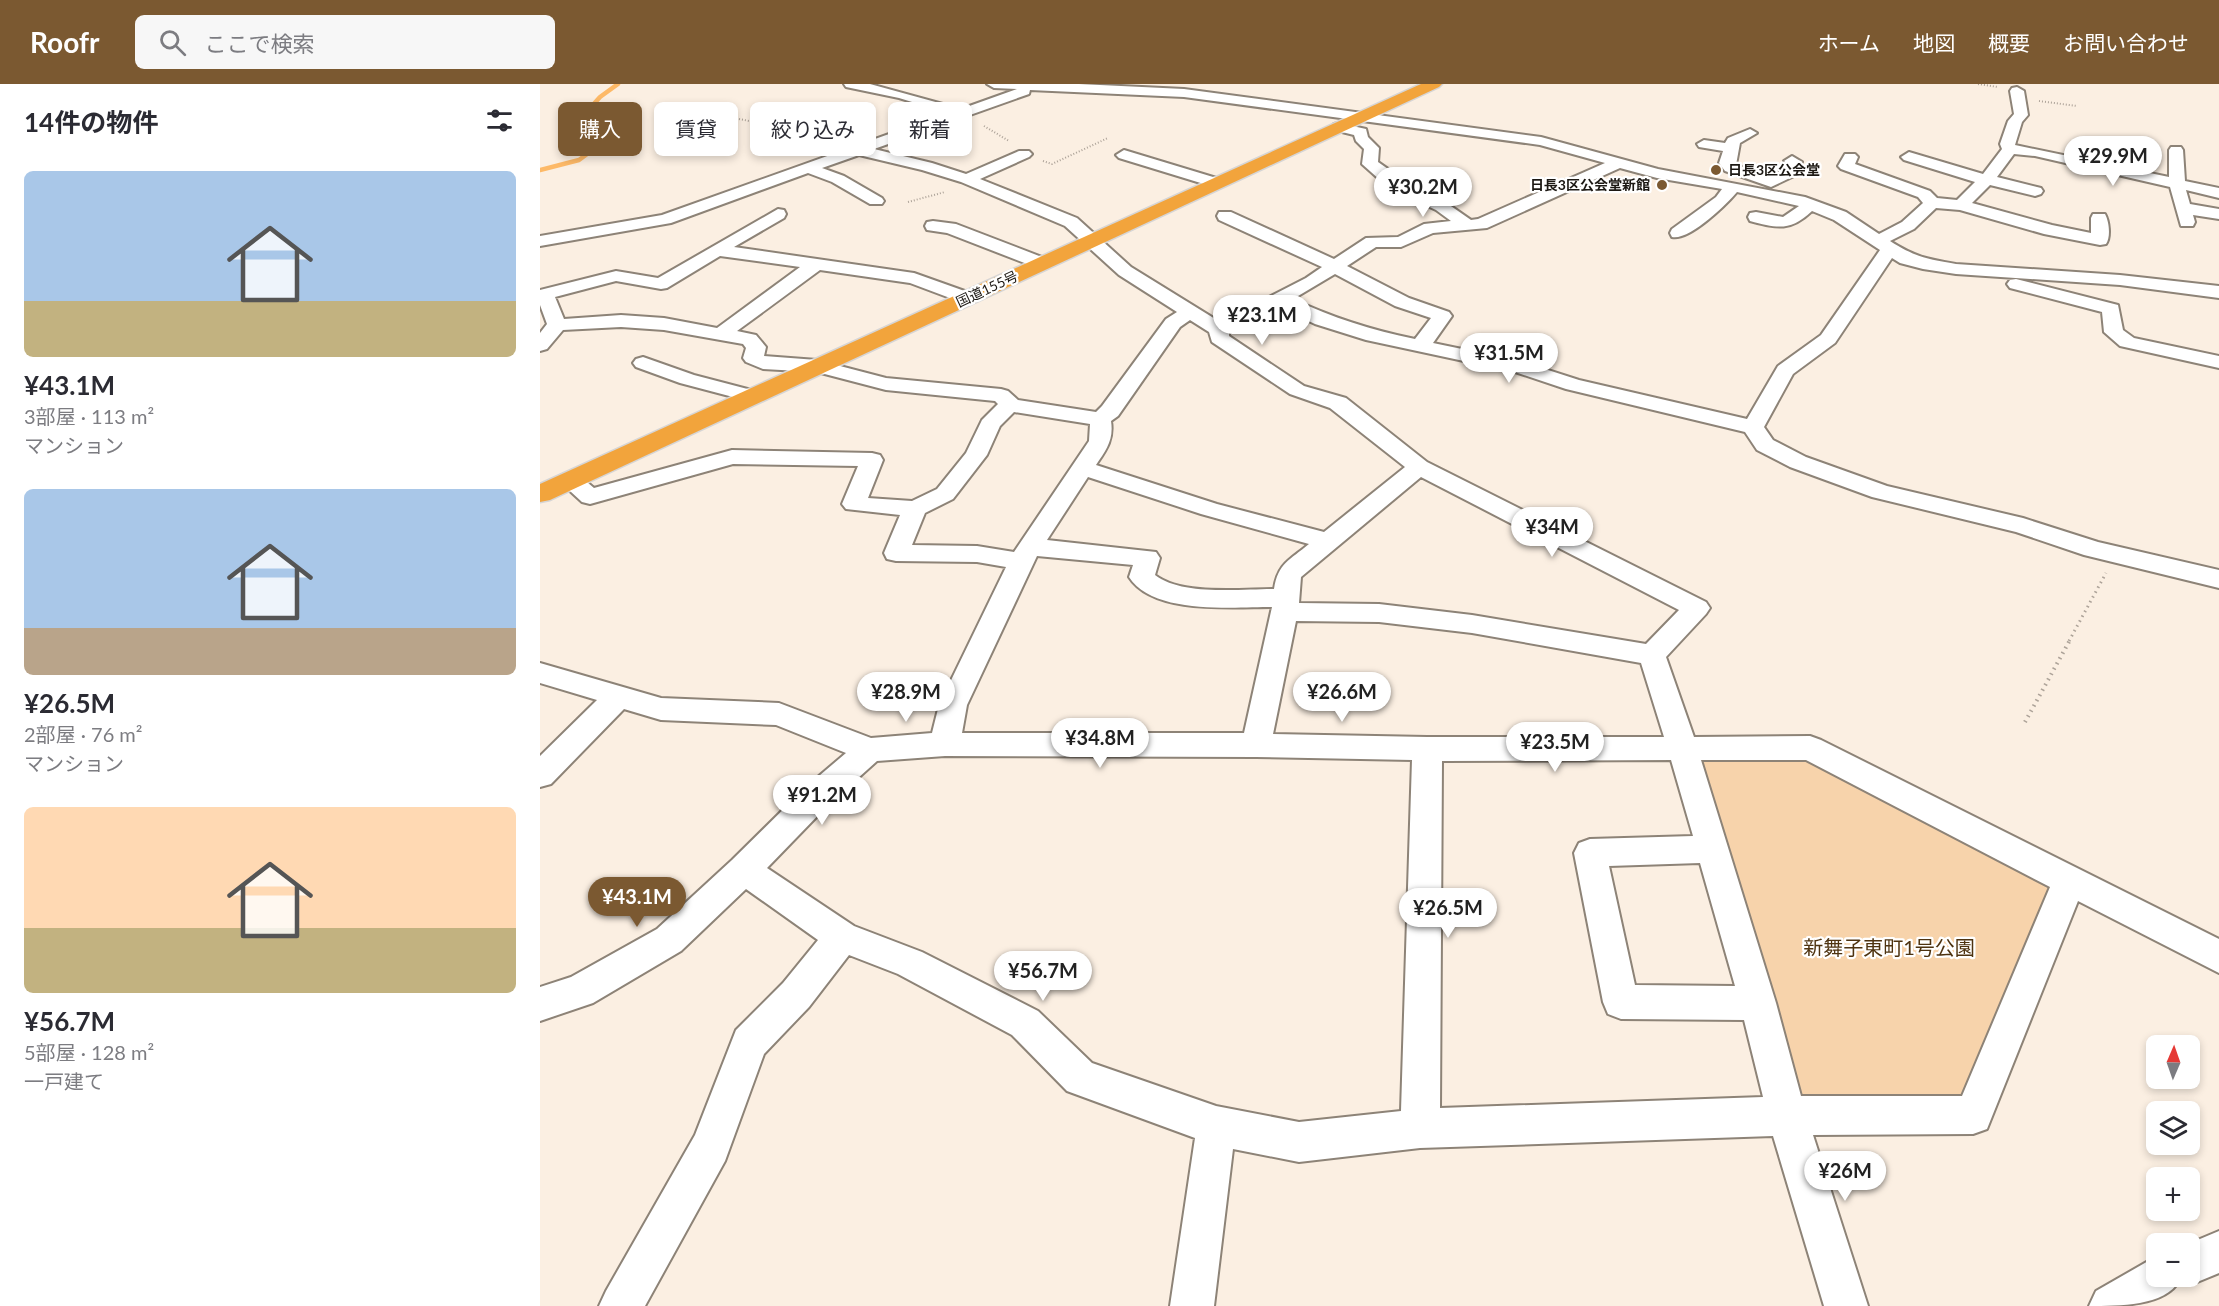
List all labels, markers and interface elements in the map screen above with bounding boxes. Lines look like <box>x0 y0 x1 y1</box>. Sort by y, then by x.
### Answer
search box <box>135 15 555 69</box>
text: Roofr <box>30 25 99 59</box>
icon: search <box>156 26 189 59</box>
text: ここで検索 <box>204 30 314 57</box>
text: ホーム <box>1818 30 1880 55</box>
text: 地図 <box>1913 30 1955 55</box>
text: 概要 <box>1988 30 2030 55</box>
text: お問い合わせ <box>2063 30 2189 55</box>
chip: 購入 <box>558 102 642 156</box>
chip: 賃貸 <box>654 102 738 156</box>
chip: 絞り込み <box>750 102 876 156</box>
chip: 新着 <box>888 102 972 156</box>
icon: filters <box>483 104 516 137</box>
text: 14件の物件 <box>24 106 158 138</box>
pin: ¥29.9M <box>2064 136 2162 187</box>
text: ¥29.9M <box>2078 143 2148 167</box>
place label: 日長3区公会堂 <box>1728 161 1820 178</box>
marker: 日長3区公会堂 <box>1709 163 1723 177</box>
pin: ¥30.2M <box>1374 167 1472 218</box>
text: ¥30.2M <box>1388 174 1458 198</box>
place label: 日長3区公会堂新館 <box>1530 176 1650 193</box>
marker: 日長3区公会堂新館 <box>1655 178 1669 192</box>
icon: home <box>216 210 324 318</box>
street label: 国道155号 <box>953 267 1020 310</box>
pin: ¥23.1M <box>1213 295 1311 346</box>
text: ¥23.1M <box>1227 302 1297 326</box>
pin: ¥31.5M <box>1460 333 1558 384</box>
text: ¥31.5M <box>1474 340 1544 364</box>
text: ¥43.1M <box>24 369 115 401</box>
text: 3部屋 · 113 m² <box>24 404 154 428</box>
text: マンション <box>24 433 124 457</box>
pin: ¥34M <box>1516 507 1588 558</box>
text: ¥34M <box>1525 514 1579 538</box>
icon: home <box>216 528 324 636</box>
pin: ¥28.9M <box>857 672 955 723</box>
pin: ¥26.6M <box>1293 672 1391 723</box>
text: ¥28.9M <box>871 679 941 703</box>
text: ¥26.6M <box>1307 679 1377 703</box>
text: ¥26.5M <box>24 687 115 719</box>
pin: ¥34.8M <box>1051 718 1149 769</box>
text: 2部屋 · 76 m² <box>24 722 143 746</box>
pin: ¥23.5M <box>1506 722 1604 773</box>
text: ¥34.8M <box>1065 725 1135 749</box>
text: ¥23.5M <box>1520 729 1590 753</box>
text: マンション <box>24 751 124 775</box>
pin: ¥91.2M <box>773 775 871 826</box>
text: ¥91.2M <box>787 782 857 806</box>
icon: home <box>216 846 324 954</box>
pin: ¥43.1M <box>588 877 686 928</box>
text: ¥43.1M <box>602 884 672 908</box>
pin: ¥26.5M <box>1399 888 1497 939</box>
text: ¥26.5M <box>1413 895 1483 919</box>
park label: 新舞子東町1号公園 <box>1803 935 1975 959</box>
pin: ¥56.7M <box>994 951 1092 1002</box>
text: ¥56.7M <box>1008 958 1078 982</box>
text: ¥56.7M <box>24 1005 115 1037</box>
north arrow <box>2146 1035 2200 1089</box>
map controls <box>2146 1035 2200 1287</box>
text: 5部屋 · 128 m² <box>24 1040 154 1064</box>
text: 一戸建て <box>24 1069 104 1093</box>
button: layers <box>2146 1101 2200 1155</box>
pin: ¥26M <box>1809 1151 1881 1202</box>
text: ¥26M <box>1818 1158 1872 1182</box>
button: + <box>2146 1167 2200 1221</box>
button: − <box>2146 1233 2200 1287</box>

